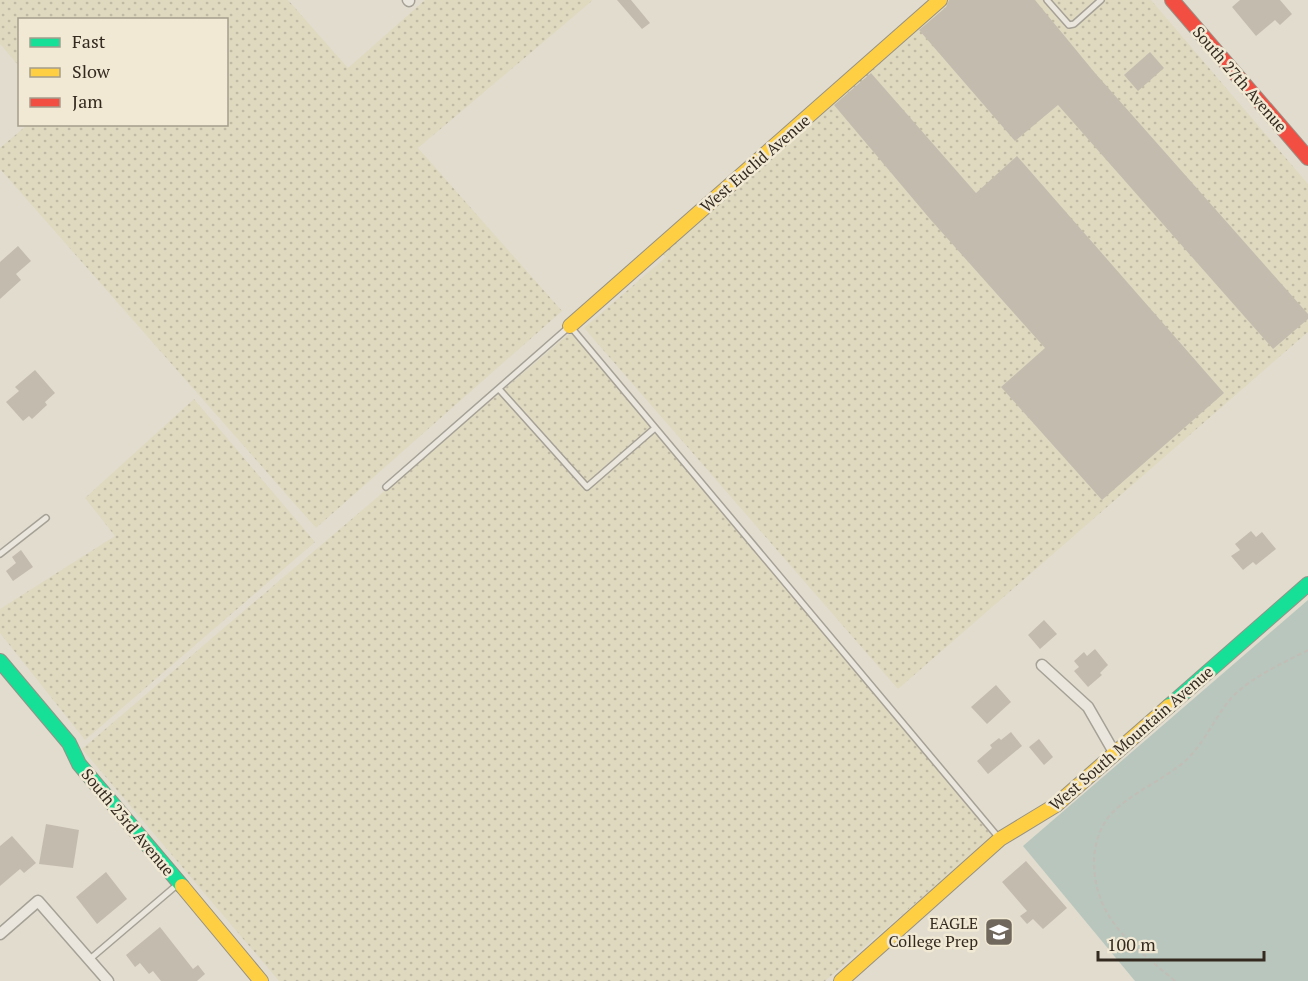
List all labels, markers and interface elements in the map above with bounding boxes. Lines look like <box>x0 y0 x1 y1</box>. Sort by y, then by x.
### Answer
legend <box>18 18 228 126</box>
street label: South 27th Avenue <box>1188 21 1292 137</box>
text: Fast <box>72 29 106 53</box>
text: Slow <box>72 59 111 83</box>
text: Jam <box>72 89 103 113</box>
street label: West Euclid Avenue <box>695 109 815 217</box>
street label: West South Mountain Avenue <box>1044 661 1218 815</box>
street label: South 23rd Avenue <box>77 764 179 880</box>
place label: EAGLE College Prep <box>888 912 978 952</box>
school or university icon: EAGLE College Prep <box>983 916 1015 948</box>
scale bar <box>1098 924 1264 962</box>
text: 100 m <box>1107 932 1156 956</box>

